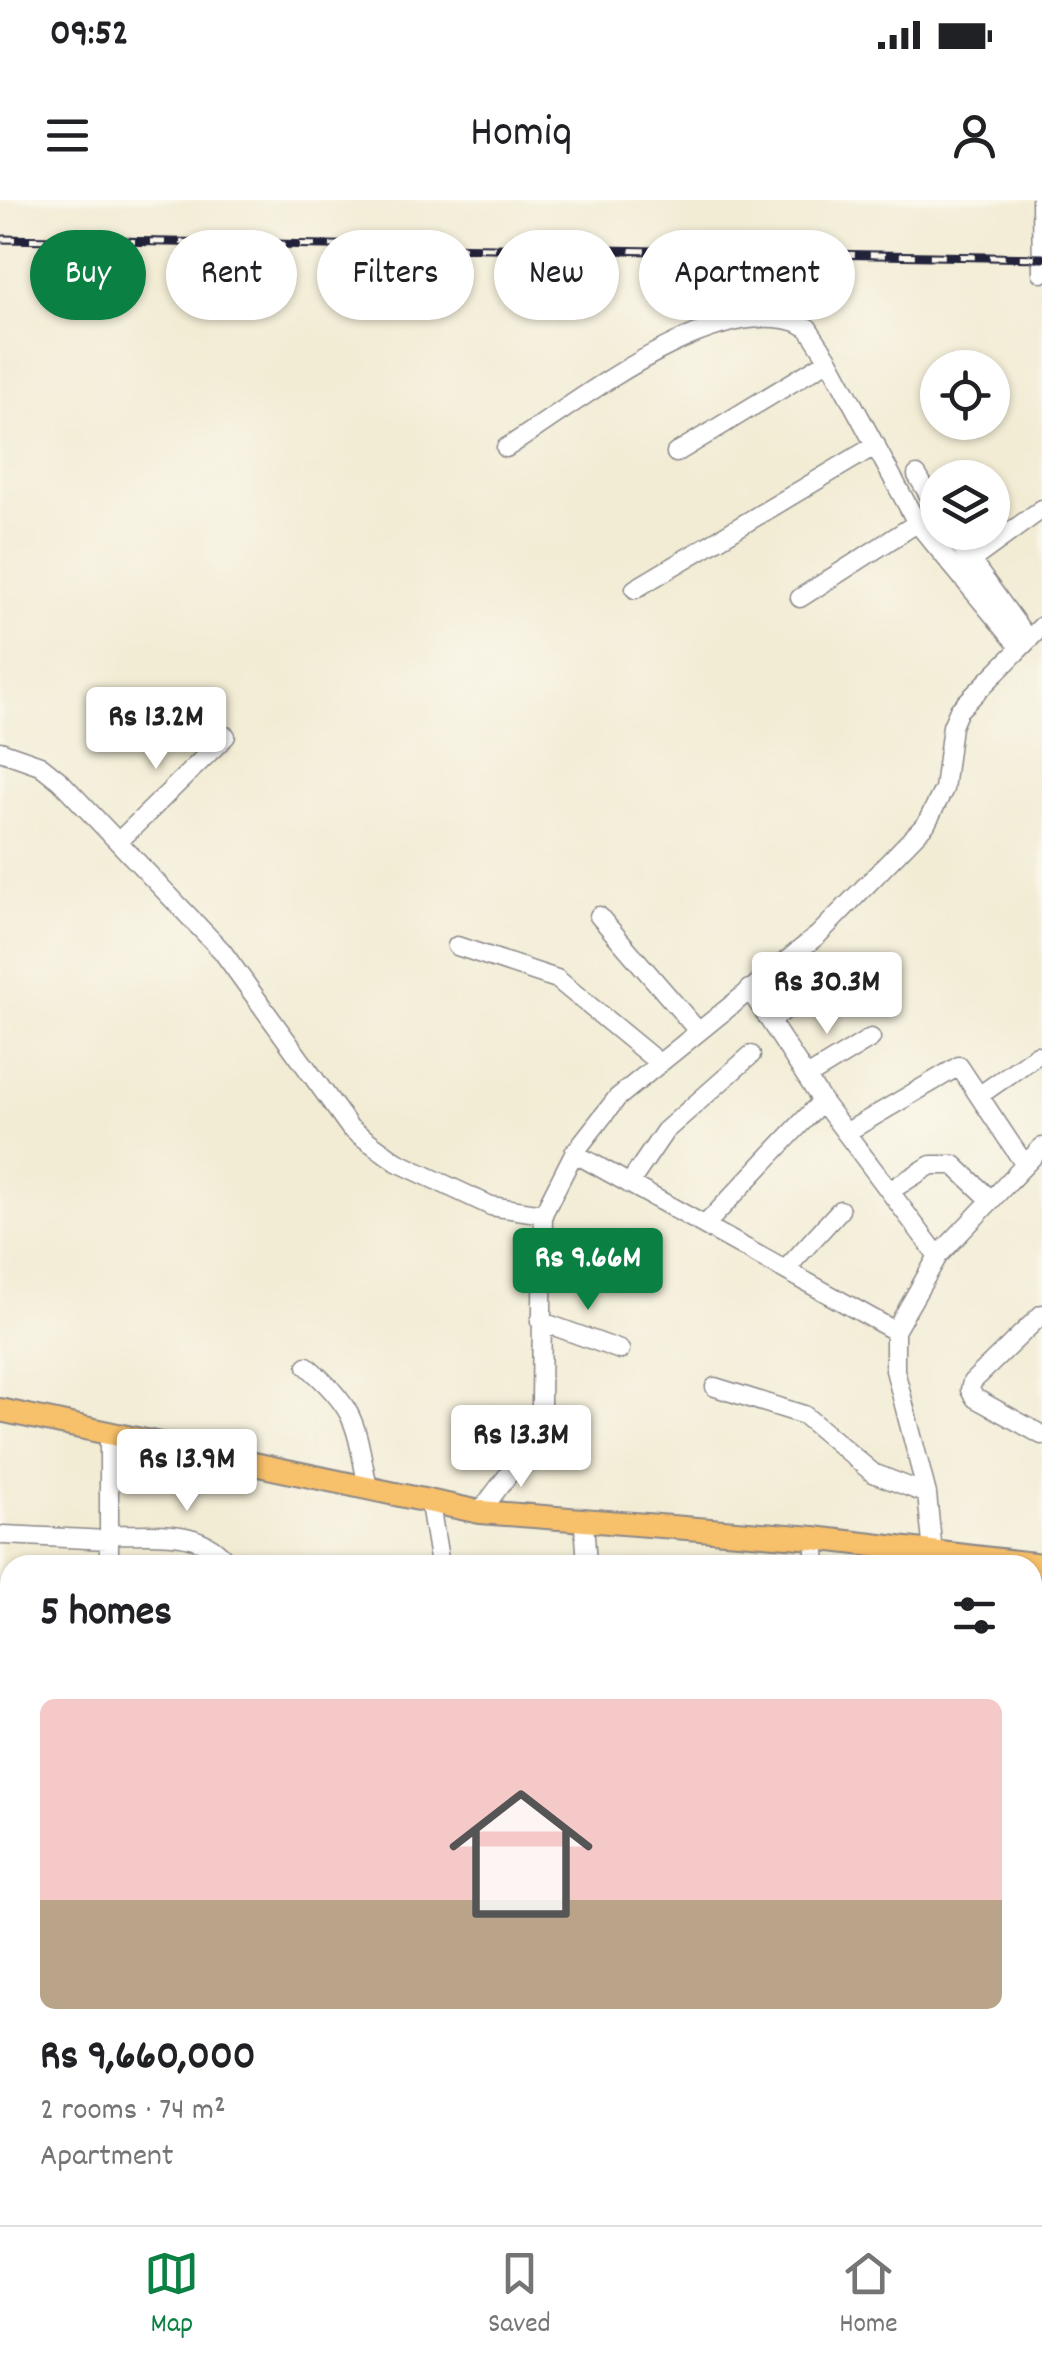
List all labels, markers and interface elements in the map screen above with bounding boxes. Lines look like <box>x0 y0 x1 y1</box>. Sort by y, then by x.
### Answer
text: 09:52 <box>50 8 129 63</box>
text: Homiq <box>470 103 572 167</box>
icon: menu <box>40 108 95 163</box>
icon: person <box>947 108 1002 163</box>
chip: Buy <box>30 230 146 320</box>
chip: Rent <box>166 230 297 320</box>
chip: Filters <box>317 230 474 320</box>
chip: New <box>494 230 619 320</box>
chip: Apartment <box>639 230 855 320</box>
map controls <box>920 350 1010 550</box>
button: locate <box>920 350 1010 440</box>
button: layers <box>920 460 1010 550</box>
pin: Rs 13.2M <box>53 687 259 772</box>
text: Rs 13.2M <box>108 696 204 742</box>
pin: Rs 30.3M <box>724 952 930 1037</box>
text: Rs 30.3M <box>774 961 880 1007</box>
pin: Rs 9.66M <box>485 1228 691 1313</box>
text: Rs 9.66M <box>535 1237 641 1283</box>
pin: Rs 13.3M <box>418 1405 624 1490</box>
text: Rs 13.3M <box>473 1414 569 1460</box>
pin: Rs 13.9M <box>84 1429 290 1514</box>
text: Rs 13.9M <box>139 1438 235 1484</box>
text: 5 homes <box>40 1585 172 1645</box>
icon: filters <box>947 1588 1002 1643</box>
icon: home <box>431 1764 611 1944</box>
text: Rs 9,660,000 <box>40 2029 256 2089</box>
text: 2 rooms · 74 m² <box>40 2089 226 2135</box>
text: Apartment <box>40 2135 174 2181</box>
tab: Map <box>144 2246 199 2346</box>
tab: Saved <box>488 2246 551 2346</box>
tab: Home <box>839 2246 898 2346</box>

